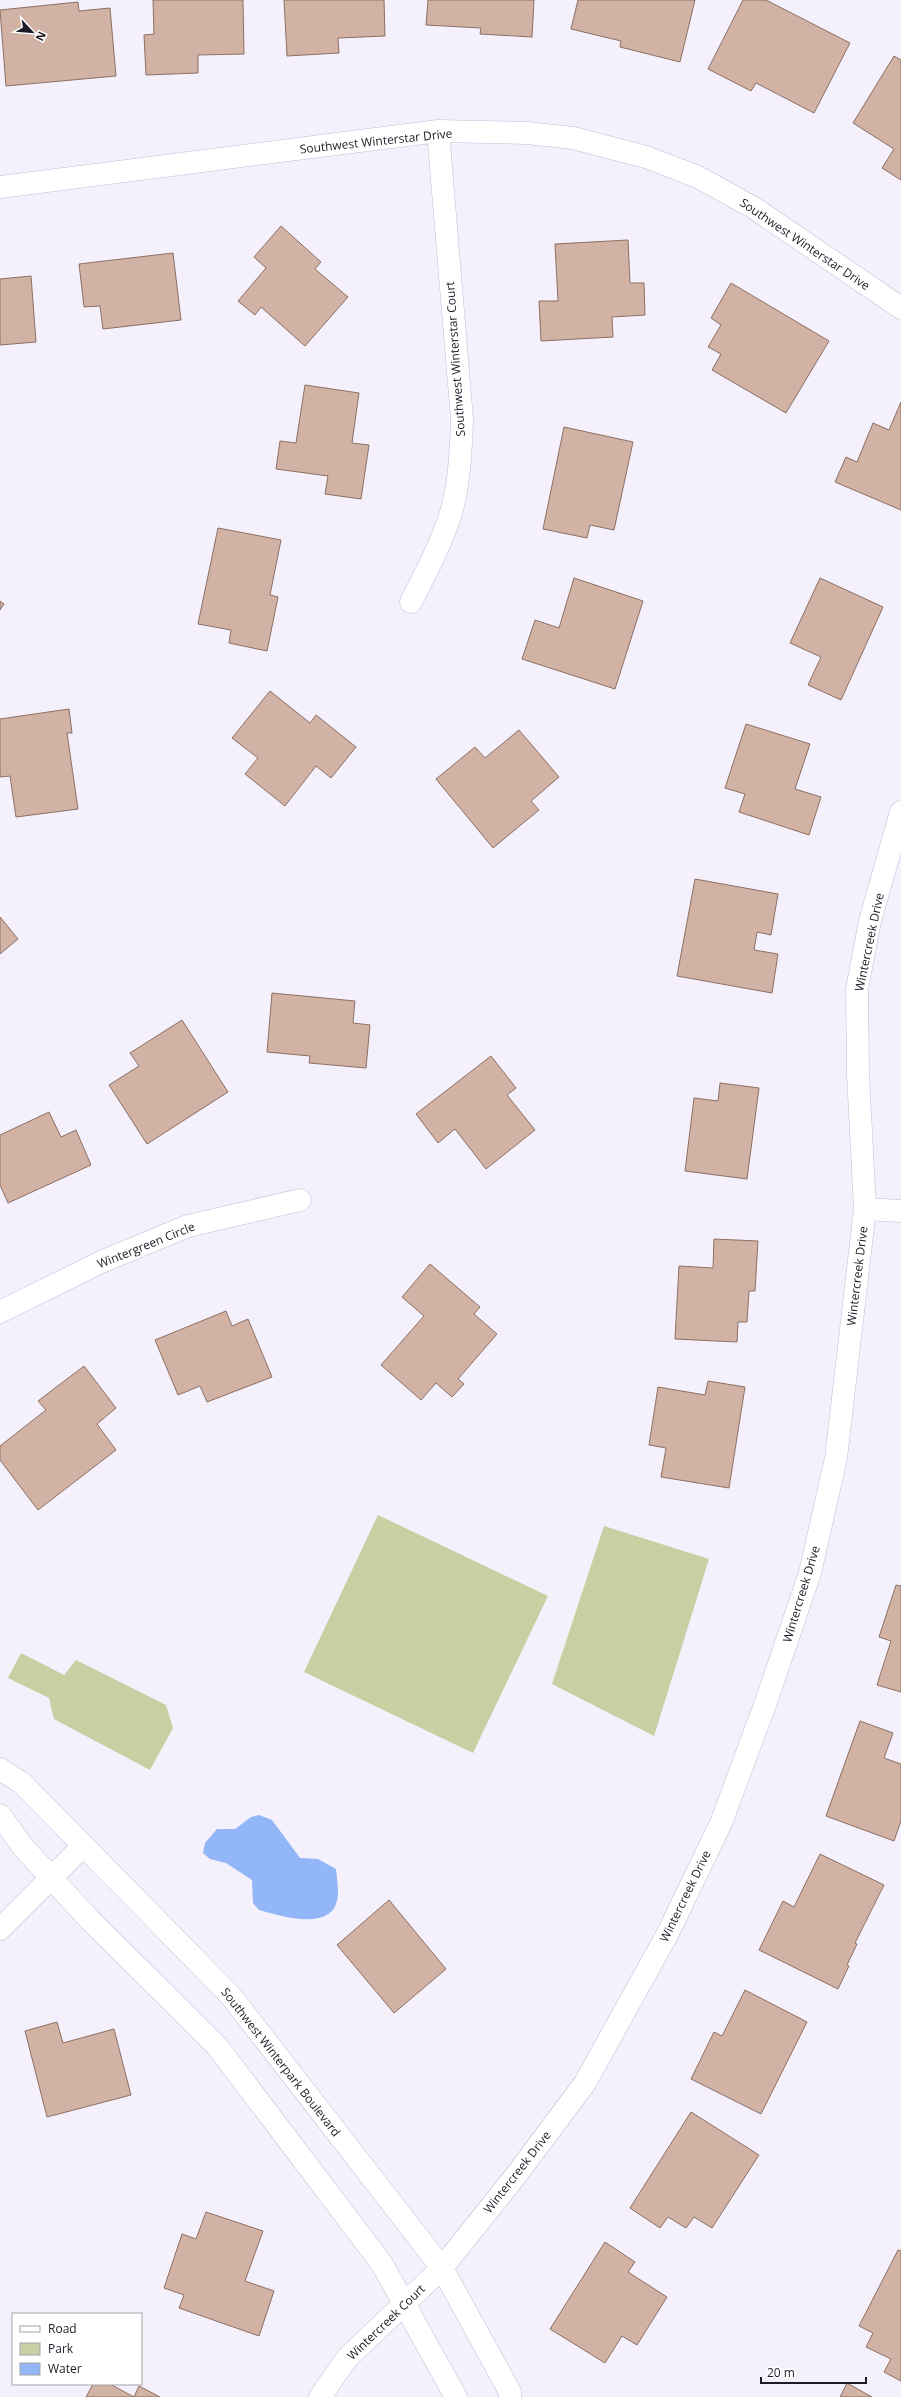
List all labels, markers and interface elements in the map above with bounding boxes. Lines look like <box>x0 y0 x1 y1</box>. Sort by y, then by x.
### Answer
north arrow <box>12 12 52 52</box>
text: N <box>33 29 50 44</box>
street label: Southwest Winterstar Drive <box>299 125 453 157</box>
street label: Southwest Winterstar Drive <box>737 194 874 294</box>
street label: Southwest Winterstar Court <box>441 281 469 437</box>
street label: Wintercreek Drive <box>850 891 888 993</box>
street label: Wintergreen Circle <box>95 1218 198 1272</box>
street label: Wintercreek Drive <box>842 1225 872 1327</box>
street label: Wintercreek Drive <box>778 1543 824 1644</box>
street label: Wintercreek Drive <box>655 1847 715 1945</box>
street label: Southwest Winterpark Boulevard <box>217 1984 345 2140</box>
street label: Wintercreek Drive <box>479 2127 555 2217</box>
street label: Wintercreek Court <box>343 2280 429 2364</box>
legend <box>12 2313 142 2385</box>
text: Road <box>48 2320 77 2337</box>
text: Park <box>48 2340 74 2357</box>
scale bar <box>761 2359 866 2385</box>
text: Water <box>48 2360 82 2377</box>
text: 20 m <box>767 2364 795 2381</box>

